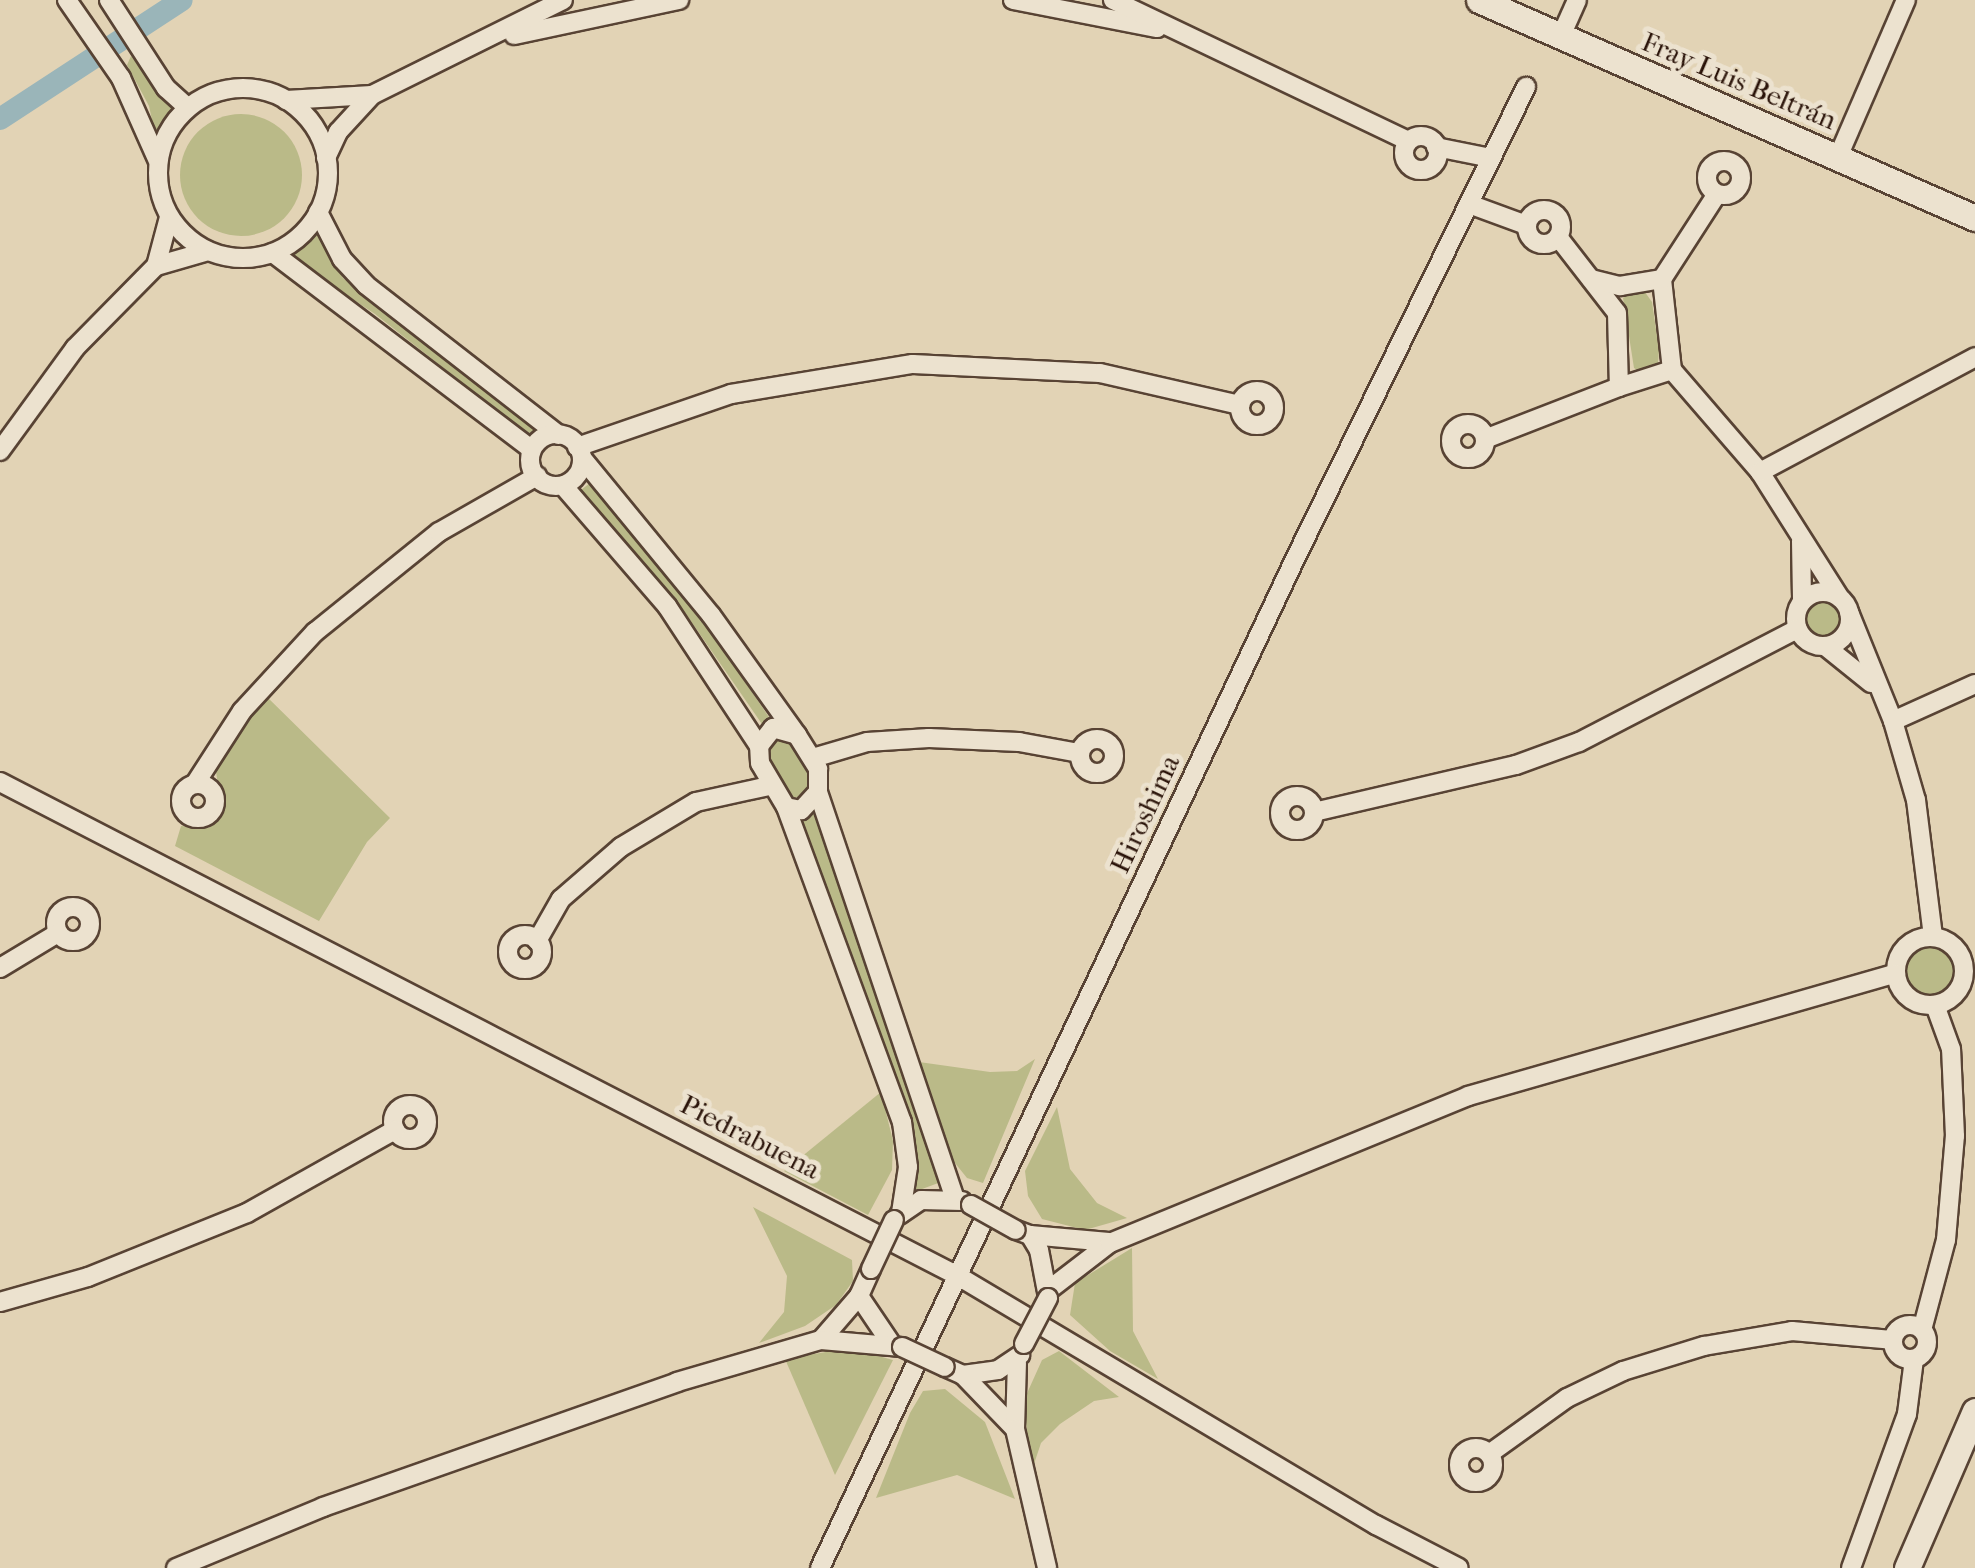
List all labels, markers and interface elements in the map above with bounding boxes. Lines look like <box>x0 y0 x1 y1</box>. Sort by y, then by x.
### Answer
street label: Fray Luis Beltrán <box>1637 25 1841 137</box>
street label: Hiroshima <box>1103 749 1187 879</box>
street label: Piedrabuena <box>675 1087 825 1187</box>

